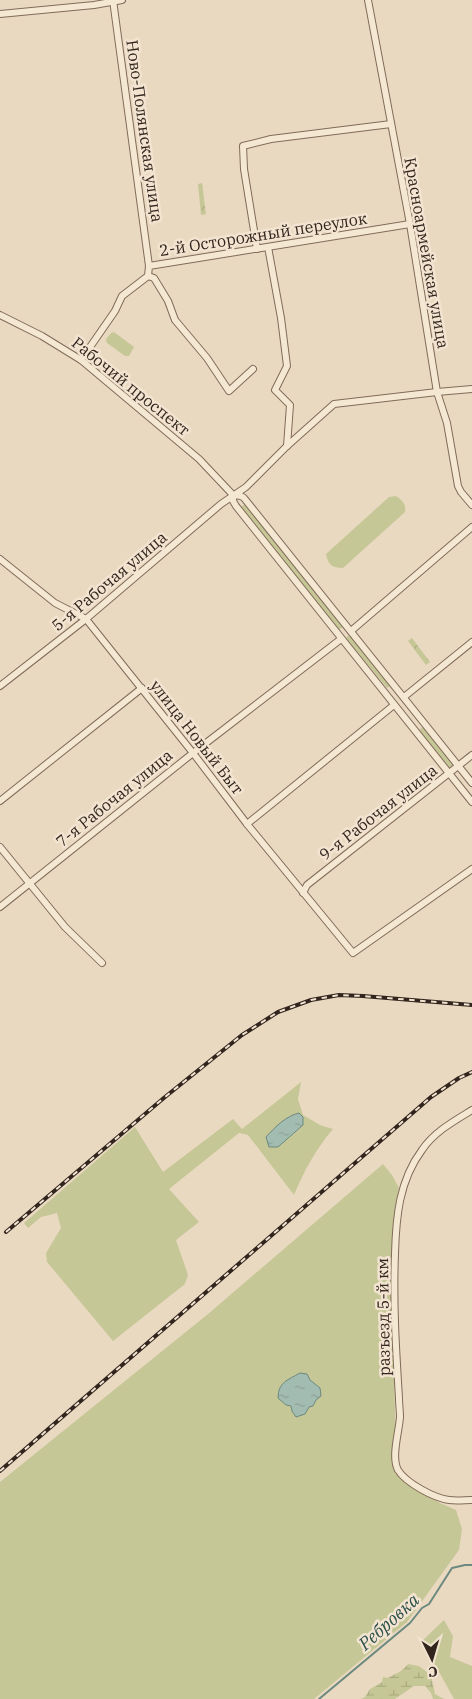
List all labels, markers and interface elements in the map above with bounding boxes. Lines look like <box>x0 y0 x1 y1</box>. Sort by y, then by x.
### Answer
street label: Ново-Полянская улица <box>122 39 168 224</box>
street label: Красноармейская улица <box>400 156 454 350</box>
street label: 2-й Осторожный переулок <box>158 208 369 260</box>
street label: Рабочий проспект <box>68 332 194 440</box>
street label: 5-я Рабочая улица <box>47 527 171 635</box>
street label: улица Новый Быт <box>146 676 248 798</box>
street label: 7-я Рабочая улица <box>52 745 177 851</box>
street label: 9-я Рабочая улица <box>315 760 441 864</box>
street label: разъезд 5-й км <box>372 1258 394 1376</box>
water label: Ребровка <box>353 1588 424 1656</box>
north arrow <box>407 1634 457 1684</box>
text: С <box>428 1663 439 1681</box>

